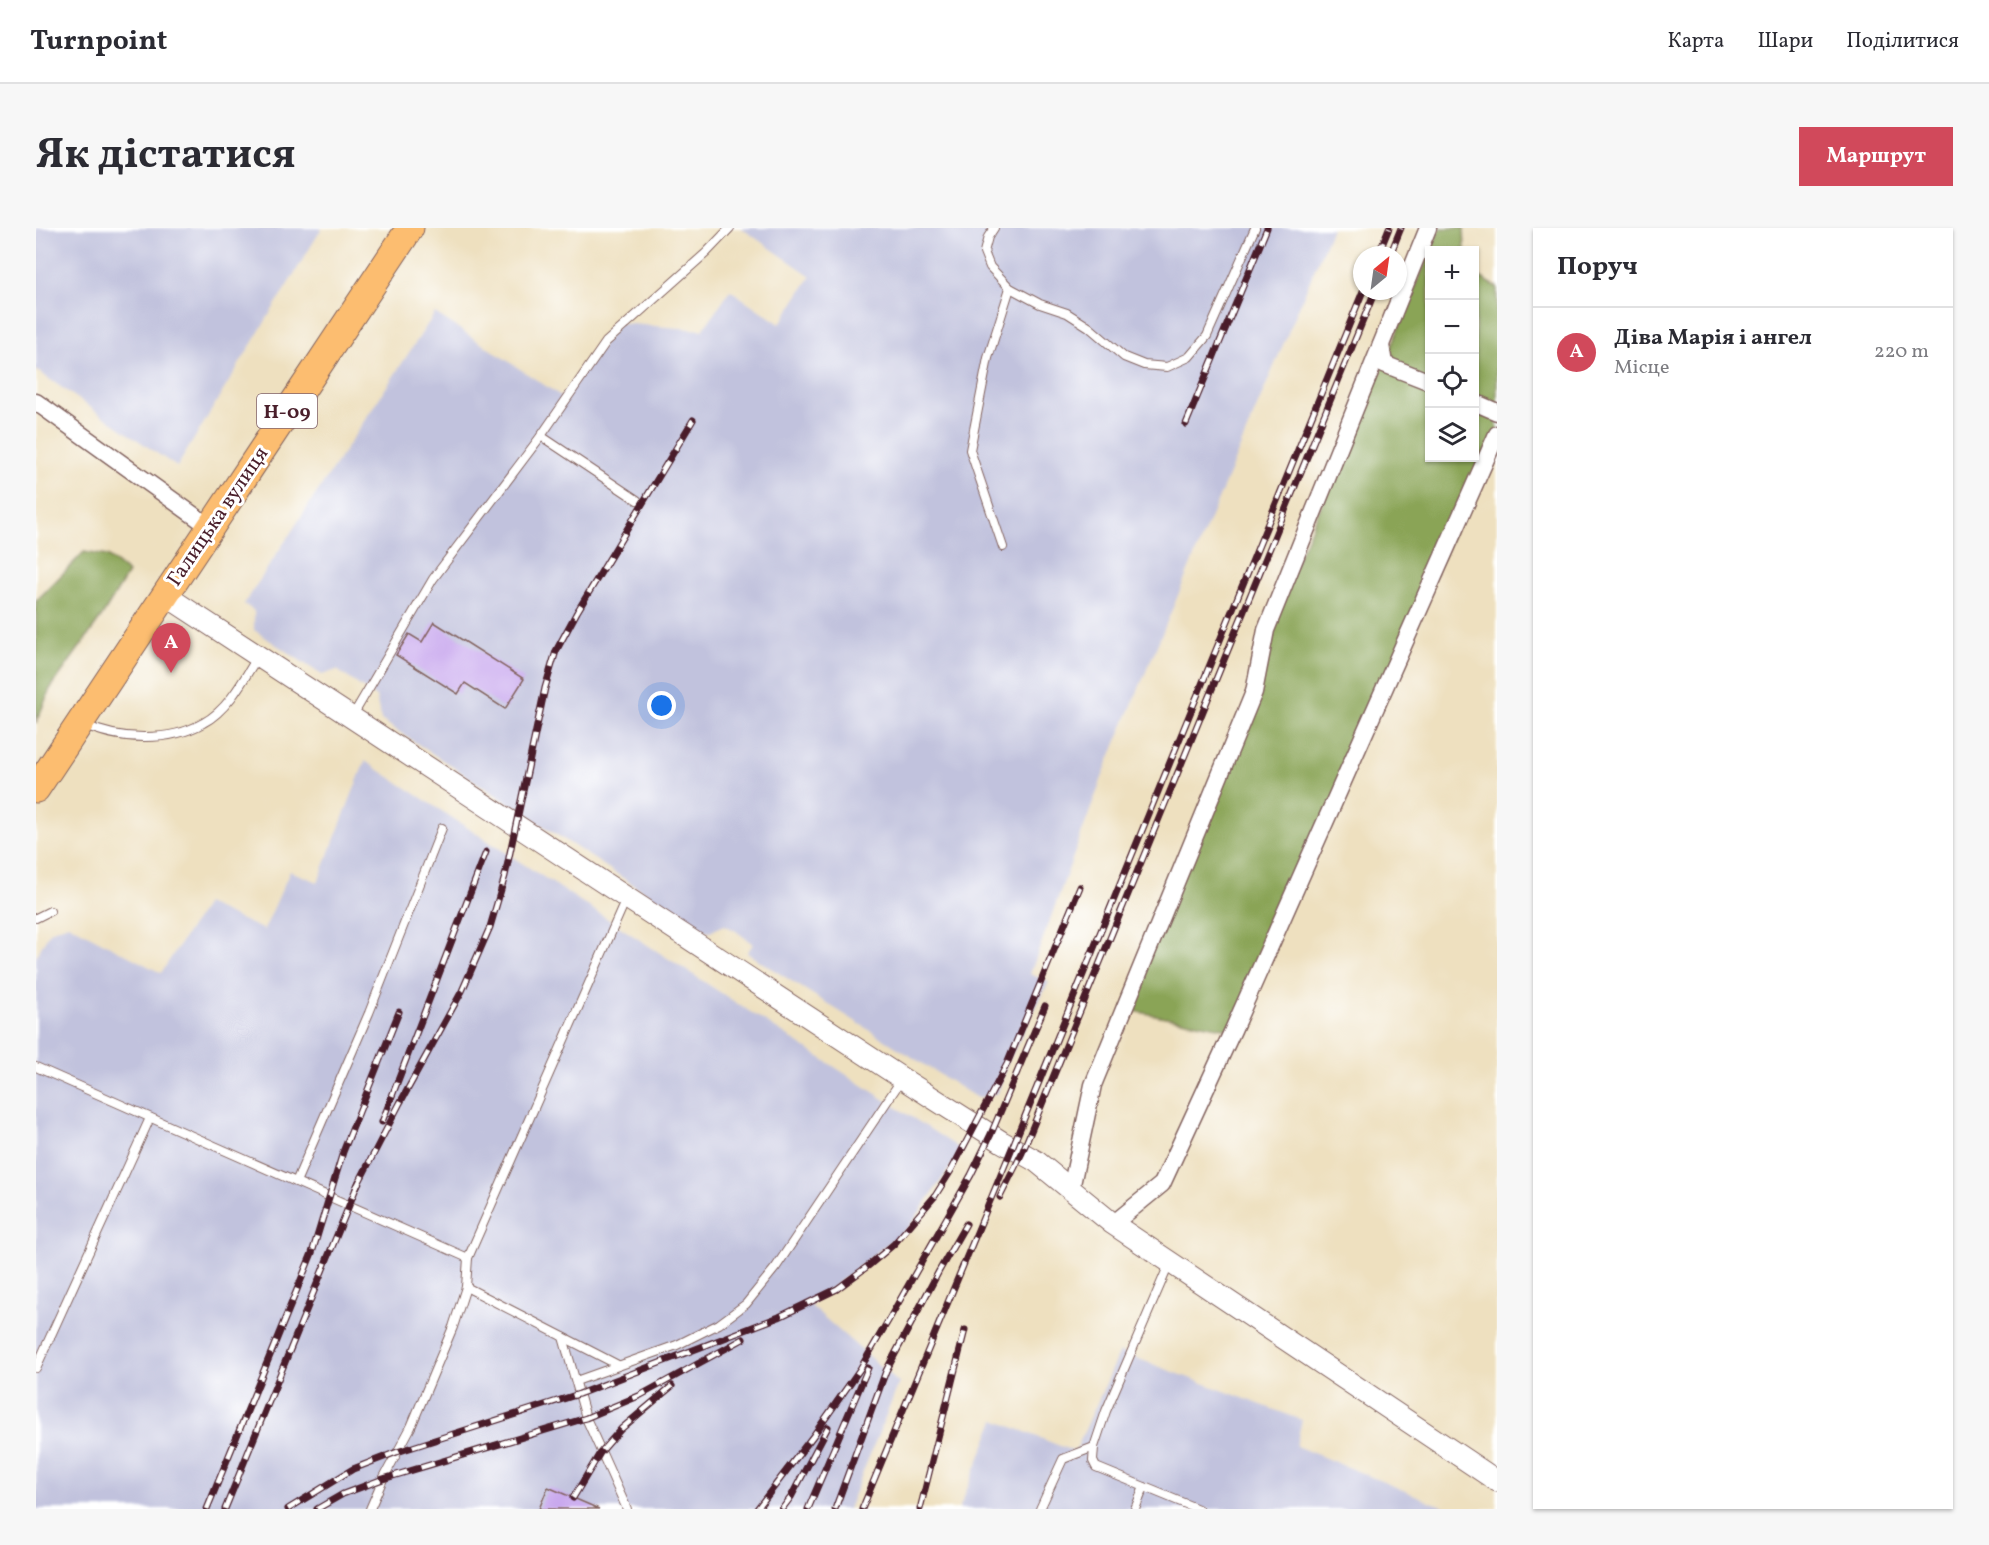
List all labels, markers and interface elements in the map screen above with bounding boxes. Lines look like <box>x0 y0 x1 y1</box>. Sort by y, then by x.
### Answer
text: Turnpoint <box>30 22 167 61</box>
text: Карта <box>1667 27 1724 56</box>
text: Шари <box>1757 27 1813 56</box>
text: Поділитися <box>1846 27 1959 56</box>
text: Як дістатися <box>36 127 296 186</box>
button: Маршрут <box>1799 127 1953 186</box>
north arrow <box>1353 246 1407 300</box>
map controls <box>1425 246 1479 462</box>
button: + <box>1425 246 1479 300</box>
text: Поруч <box>1557 249 1638 285</box>
button: − <box>1425 300 1479 354</box>
text: Діва Марія і ангел <box>1614 323 1812 354</box>
text: A <box>1569 338 1584 366</box>
text: 220 m <box>1874 338 1929 366</box>
button: locate <box>1425 354 1479 408</box>
text: Місце <box>1614 354 1669 382</box>
road number: Н-09 <box>257 394 317 428</box>
button: layers <box>1425 408 1479 462</box>
street label: Галицька вулиця <box>161 441 276 593</box>
pin: A <box>152 624 190 673</box>
your location <box>647 691 676 720</box>

